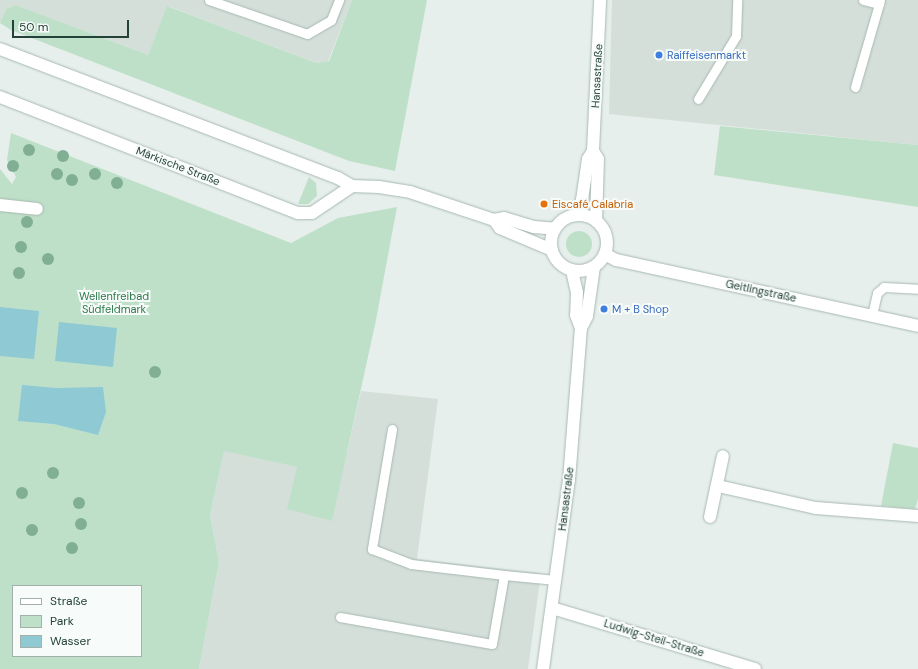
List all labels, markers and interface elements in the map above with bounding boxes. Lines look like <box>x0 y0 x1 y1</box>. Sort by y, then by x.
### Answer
scale bar <box>14 12 131 38</box>
text: 50 m <box>19 19 48 35</box>
street label: Hansastraße <box>589 44 605 108</box>
place label: Raiffeisenmarkt <box>667 48 746 62</box>
marker: Raiffeisenmarkt <box>654 50 664 60</box>
street label: Märkische Straße <box>134 144 222 188</box>
place label: Eiscafé Calabria <box>552 197 633 211</box>
marker: Eiscafé Calabria <box>539 199 549 209</box>
street label: Geitlingstraße <box>724 277 798 305</box>
park label: Wellenfreibad Südfeldmark <box>79 290 149 316</box>
place label: M + B Shop <box>612 302 669 316</box>
marker: M + B Shop <box>599 304 609 314</box>
street label: Hansastraße <box>556 466 576 532</box>
legend <box>12 585 142 657</box>
text: Straße <box>50 593 87 609</box>
text: Park <box>50 613 74 629</box>
street label: Ludwig-Steil-Straße <box>602 616 706 660</box>
text: Wasser <box>50 633 91 649</box>

